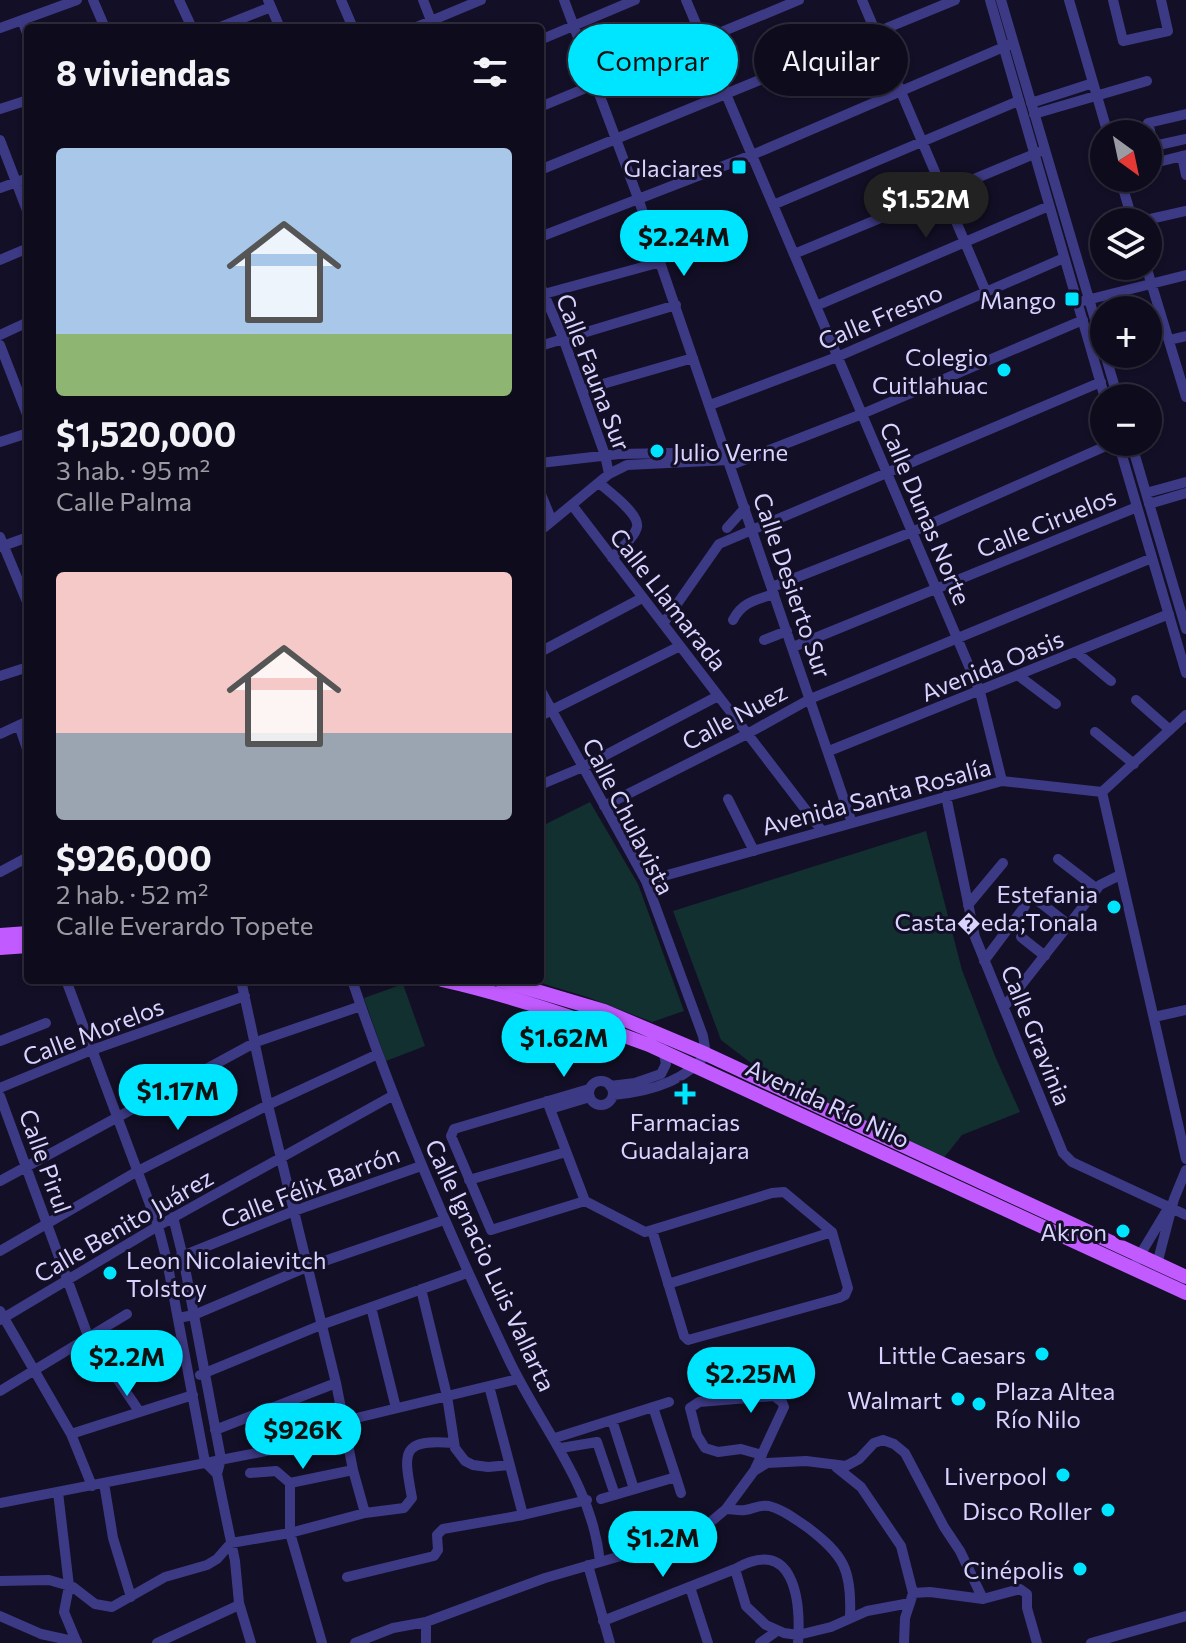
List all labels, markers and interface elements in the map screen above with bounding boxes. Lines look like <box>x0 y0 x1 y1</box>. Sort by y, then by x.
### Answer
chip: Comprar <box>568 24 738 96</box>
chip: Alquilar <box>754 24 908 96</box>
icon: filters <box>468 50 512 94</box>
text: 8 viviendas <box>56 51 231 93</box>
north arrow <box>1090 120 1162 192</box>
map controls <box>1090 120 1162 456</box>
place label: Glaciares <box>623 153 723 182</box>
marker: Glaciares <box>730 158 748 176</box>
pin: $1.52M <box>861 172 991 240</box>
text: $1.52M <box>882 182 970 213</box>
icon: home <box>212 200 356 344</box>
button: layers <box>1090 208 1162 280</box>
pin: $2.24M <box>619 210 749 278</box>
text: $2.24M <box>638 220 730 251</box>
street label: Calle Fresno <box>813 277 947 355</box>
place label: Mango <box>980 285 1056 314</box>
street label: Calle Fauna Sur <box>551 289 637 455</box>
marker: Mango <box>1063 290 1081 308</box>
button: + <box>1090 296 1162 368</box>
place label: Colegio Cuitlahuac <box>872 342 988 399</box>
marker: Colegio Cuitlahuac <box>995 361 1013 379</box>
button: − <box>1090 384 1162 456</box>
text: $1,520,000 <box>56 412 236 454</box>
street label: Calle Dunas Norte <box>874 417 978 609</box>
place label: Julio Verne <box>673 437 788 466</box>
marker: Julio Verne <box>648 442 666 460</box>
text: 3 hab. · 95 m² <box>56 454 210 485</box>
street label: Calle Ciruelos <box>972 481 1120 563</box>
text: Calle Palma <box>56 485 192 516</box>
street label: Calle Desierto Sur <box>748 489 838 682</box>
street label: Calle Llamarada <box>604 522 734 676</box>
street label: Avenida Oasis <box>916 623 1068 707</box>
icon: home <box>212 624 356 768</box>
street label: Calle Nuez <box>677 676 791 756</box>
street label: Calle Chulavista <box>577 733 681 899</box>
street label: Avenida Santa Rosalía <box>758 751 994 841</box>
text: $926,000 <box>56 836 212 878</box>
text: 2 hab. · 52 m² <box>56 878 208 909</box>
place label: Estefania Casta�eda;Tonala <box>895 879 1098 936</box>
marker: Estefania Casta�eda;Tonala <box>1105 898 1123 916</box>
text: Calle Everardo Topete <box>56 909 313 940</box>
street label: Calle Gravinia <box>996 961 1078 1109</box>
street label: Calle Morelos <box>18 991 168 1071</box>
pin: $1.62M <box>499 1011 629 1079</box>
text: $1.62M <box>520 1021 608 1052</box>
street label: Avenida Río Nilo <box>742 1052 914 1154</box>
pin: $1.17M <box>113 1064 243 1132</box>
text: $1.17M <box>137 1074 219 1105</box>
marker: Farmacias Guadalajara <box>676 1085 694 1103</box>
street label: Calle Pirul <box>14 1105 78 1217</box>
place label: Farmacias Guadalajara <box>620 1107 750 1164</box>
street label: Calle Ignacio Luis Vallarta <box>420 1134 562 1396</box>
street label: Calle Félix Barrón <box>217 1139 403 1233</box>
street label: Calle Benito Juárez <box>28 1162 218 1288</box>
place label: Akron <box>1040 1217 1107 1246</box>
marker: Akron <box>1114 1222 1132 1240</box>
place label: Leon Nicolaievitch Tolstoy <box>126 1245 327 1302</box>
marker: Leon Nicolaievitch Tolstoy <box>101 1264 119 1282</box>
pin: $2.2M <box>71 1330 183 1398</box>
text: $2.2M <box>89 1340 165 1371</box>
place label: Little Caesars <box>878 1340 1026 1369</box>
marker: Little Caesars <box>1033 1345 1051 1363</box>
pin: $2.25M <box>686 1347 816 1415</box>
text: $2.25M <box>705 1357 797 1388</box>
place label: Plaza Altea Río Nilo <box>995 1376 1115 1433</box>
place label: Walmart <box>847 1385 942 1414</box>
marker: Walmart <box>949 1390 967 1408</box>
marker: Plaza Altea Río Nilo <box>970 1395 988 1413</box>
pin: $926K <box>247 1403 359 1471</box>
text: $926K <box>263 1413 343 1444</box>
place label: Liverpool <box>944 1461 1047 1490</box>
marker: Liverpool <box>1054 1466 1072 1484</box>
place label: Disco Roller <box>962 1496 1092 1525</box>
marker: Disco Roller <box>1099 1501 1117 1519</box>
pin: $1.2M <box>607 1511 719 1579</box>
text: $1.2M <box>626 1521 700 1552</box>
place label: Cinépolis <box>963 1555 1064 1584</box>
marker: Cinépolis <box>1071 1560 1089 1578</box>

